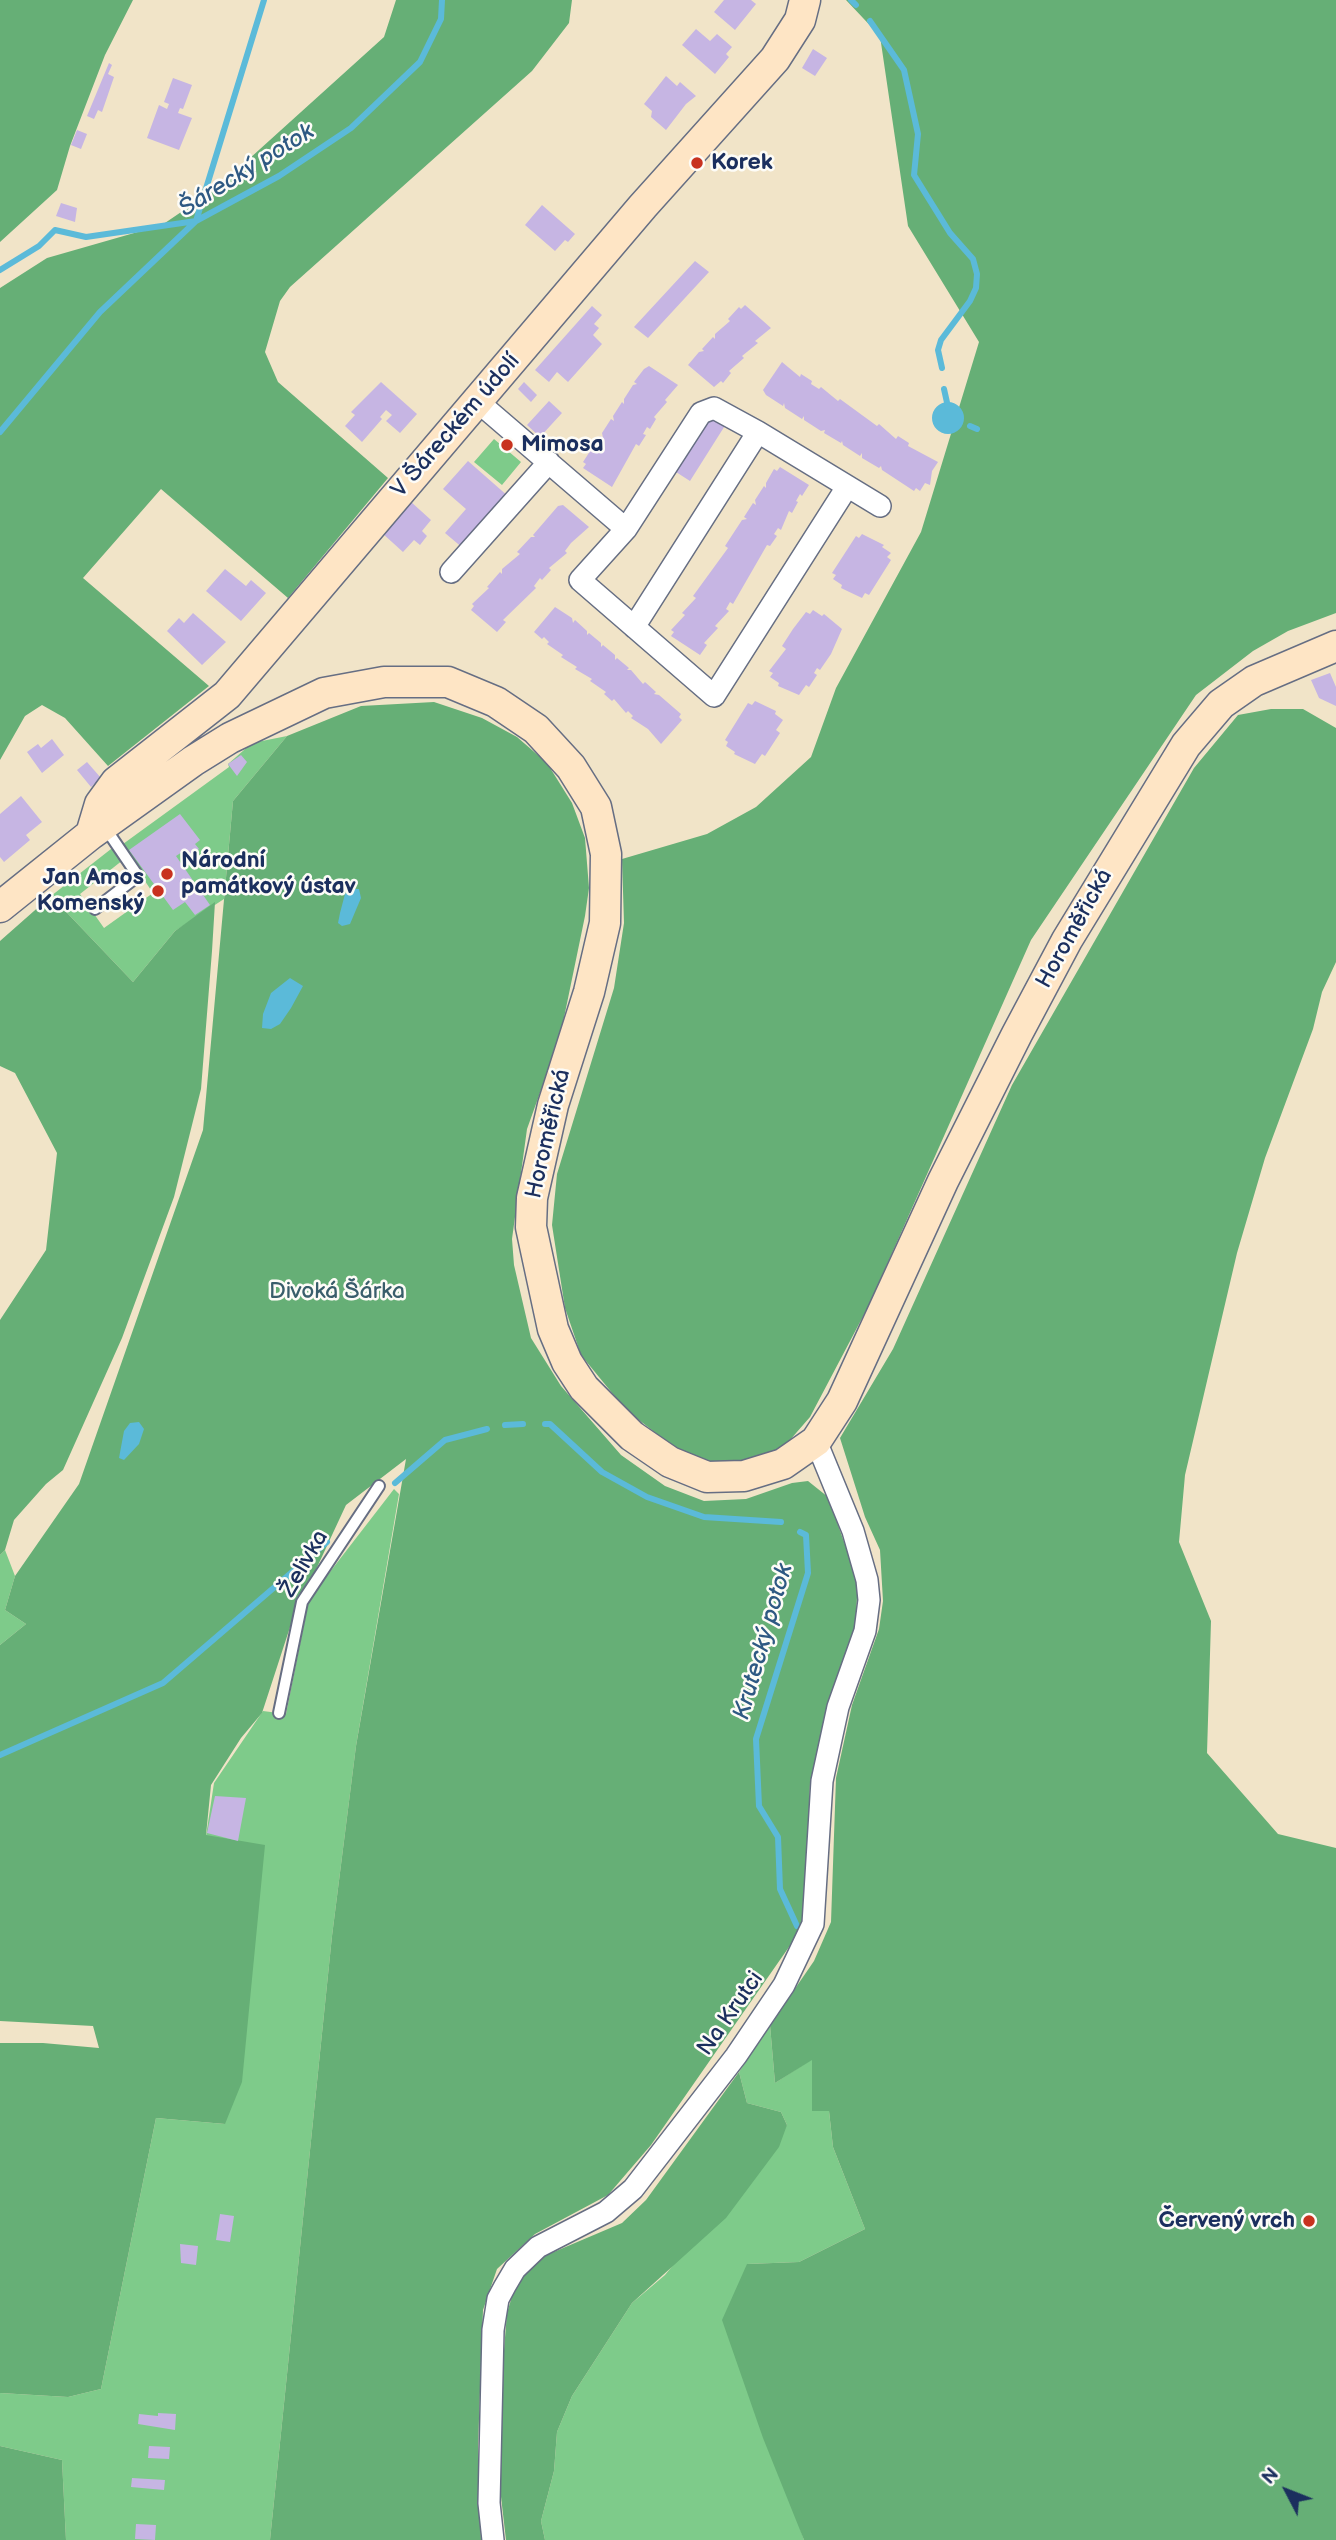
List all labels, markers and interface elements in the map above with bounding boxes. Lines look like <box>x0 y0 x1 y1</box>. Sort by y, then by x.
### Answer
water label: Šárecký potok <box>174 118 320 224</box>
place label: Korek <box>711 149 773 177</box>
marker: Korek <box>689 155 705 171</box>
street label: V Šáreckém údolí <box>386 348 526 504</box>
place label: Mimosa <box>521 431 604 459</box>
marker: Mimosa <box>499 437 515 453</box>
place label: Národní památkový ústav <box>181 847 356 901</box>
place label: Jan Amos Komenský <box>37 864 144 918</box>
street label: Horoměřická <box>1031 865 1119 993</box>
marker: Národní památkový ústav <box>159 866 175 882</box>
marker: Jan Amos Komenský <box>150 883 166 899</box>
street label: Horoměřická <box>521 1067 577 1201</box>
park label: Divoká Šárka <box>269 1278 405 1306</box>
street label: Želivka <box>275 1526 335 1602</box>
water label: Krutecký potok <box>728 1561 800 1723</box>
street label: Na Krutci <box>692 1967 770 2061</box>
place label: Červený vrch <box>1158 2207 1295 2235</box>
marker: Červený vrch <box>1301 2213 1317 2229</box>
north arrow <box>1252 2456 1322 2526</box>
text: N <box>1258 2464 1284 2490</box>

